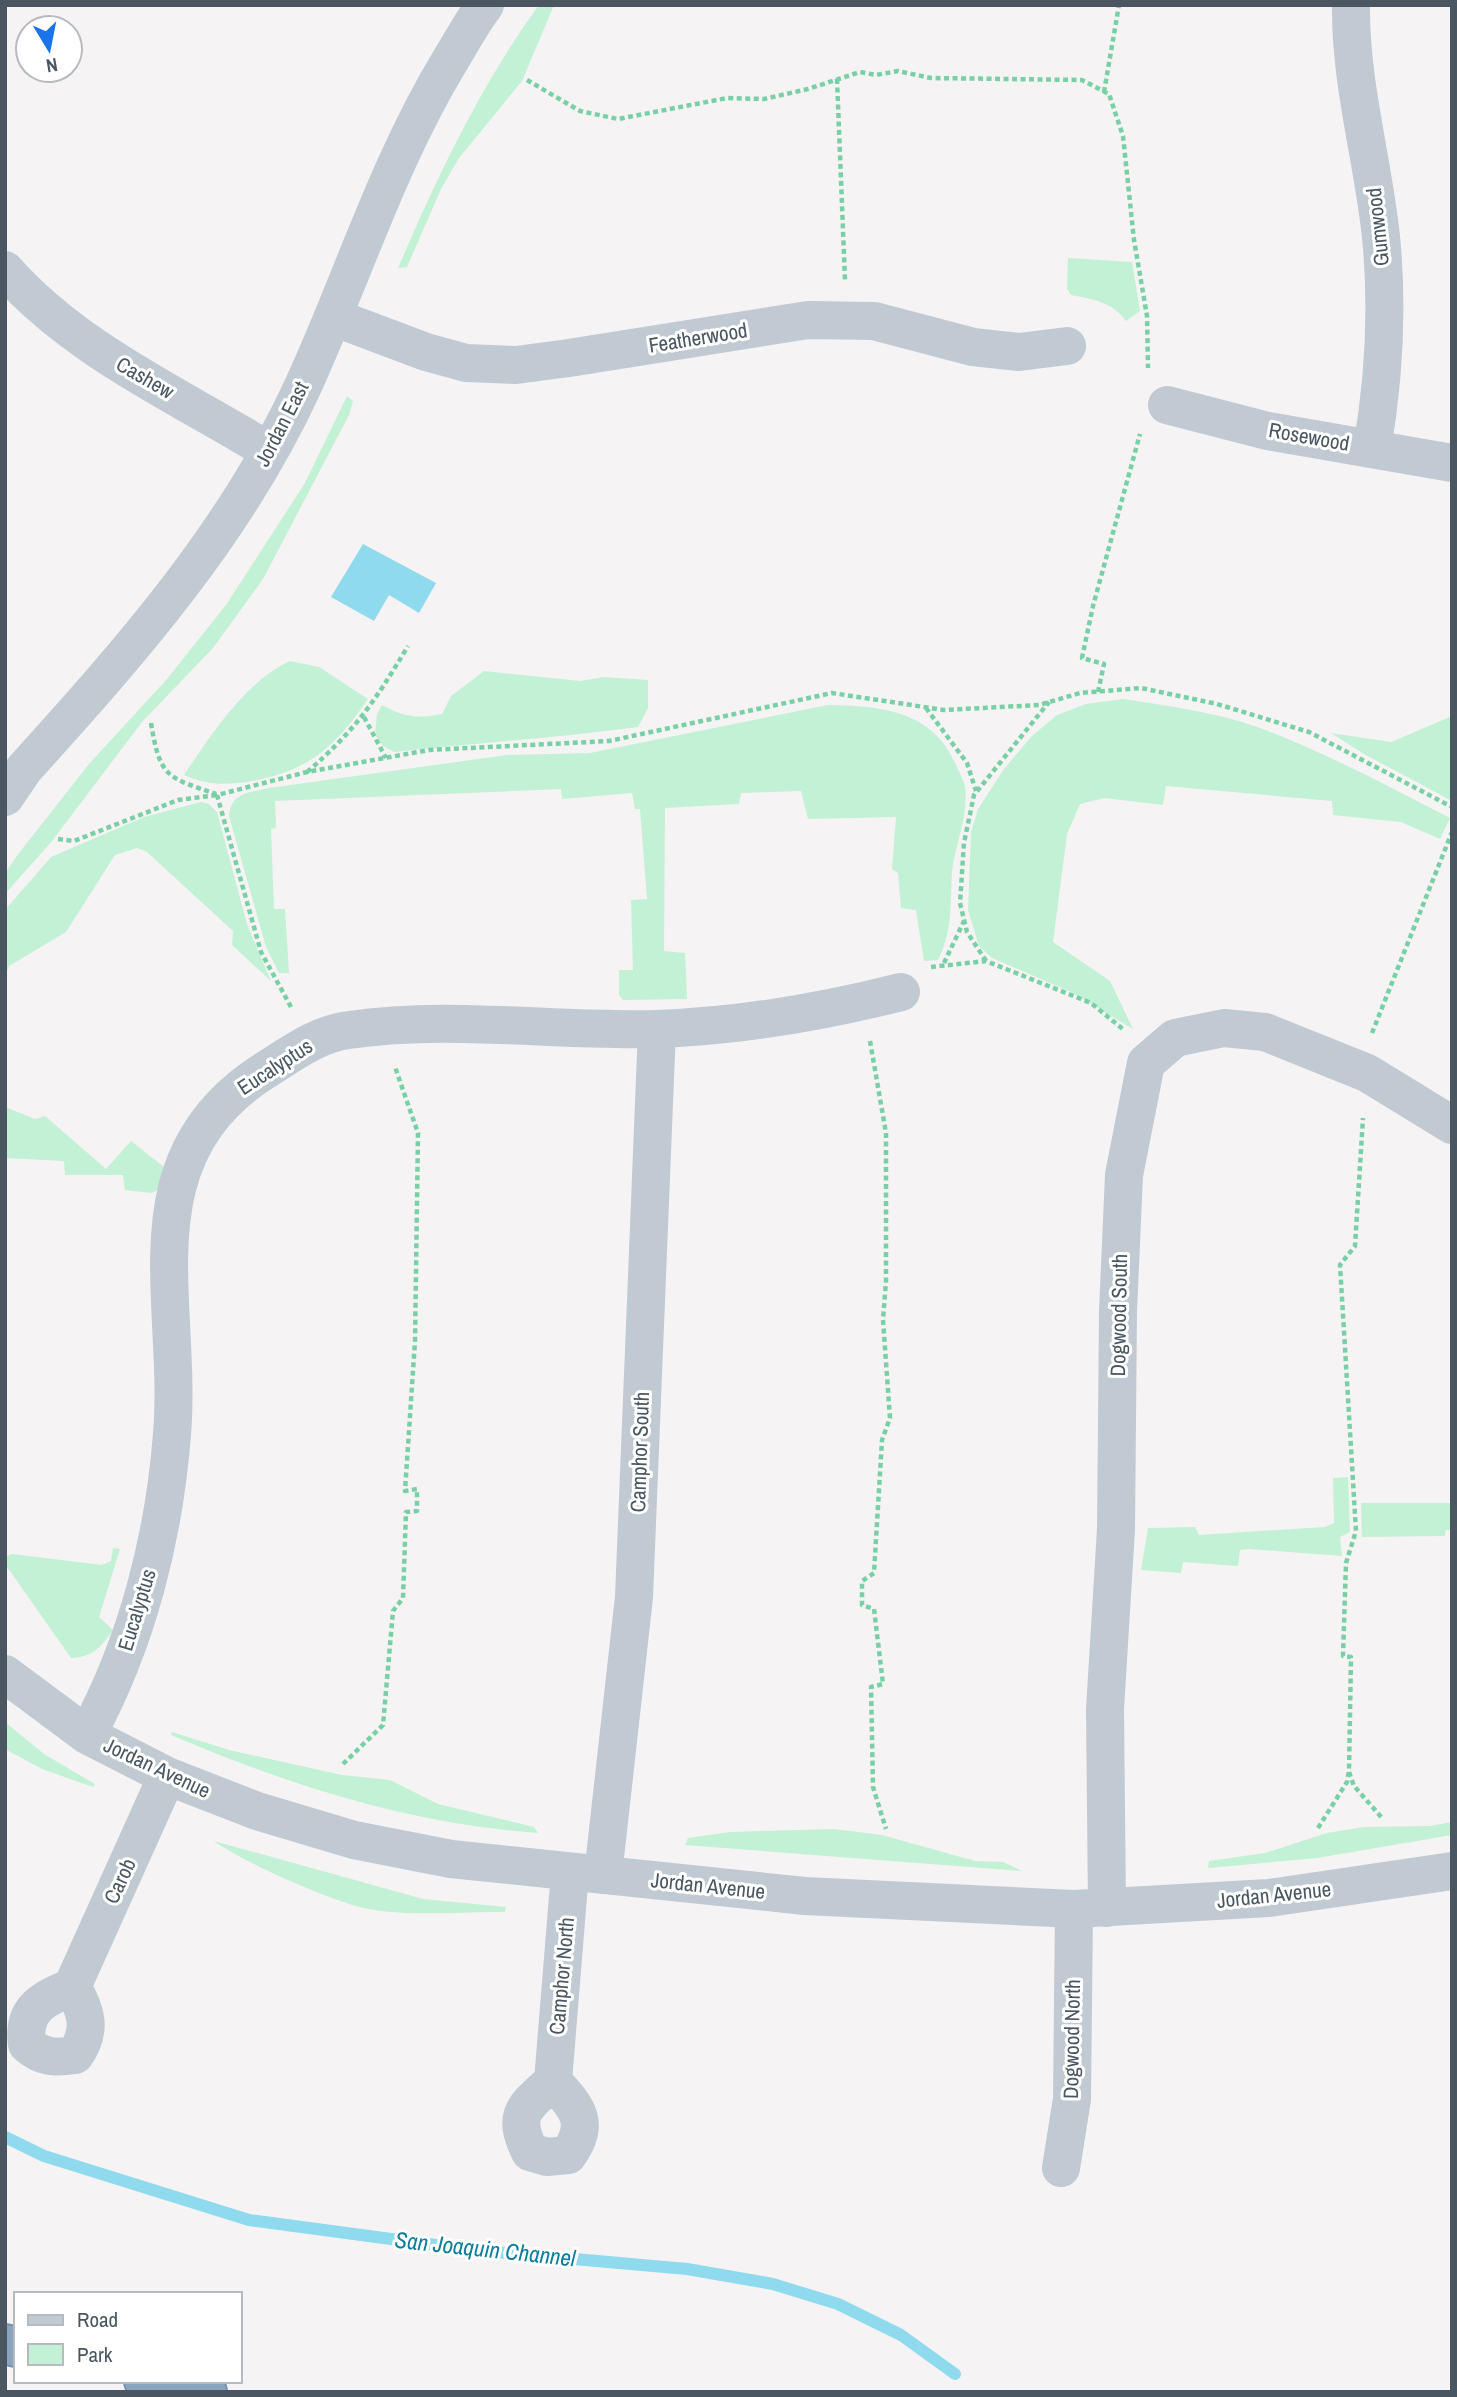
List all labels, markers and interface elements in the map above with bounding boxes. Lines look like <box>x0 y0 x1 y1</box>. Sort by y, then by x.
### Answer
north arrow <box>14 14 84 84</box>
text: N <box>44 52 60 80</box>
street label: Gumwood <box>1359 187 1396 268</box>
street label: Featherwood <box>646 315 749 360</box>
street label: Cashew <box>111 349 180 406</box>
street label: Jordan East <box>248 376 315 471</box>
street label: Rosewood <box>1267 415 1352 458</box>
street label: Eucalyptus <box>232 1031 318 1102</box>
street label: Dogwood South <box>1103 1253 1134 1377</box>
street label: Camphor South <box>623 1391 656 1513</box>
street label: Eucalyptus <box>110 1565 163 1654</box>
street label: Jordan Avenue <box>99 1730 215 1805</box>
street label: Carob <box>96 1853 143 1908</box>
street label: Jordan Avenue <box>650 1865 767 1906</box>
street label: Jordan Avenue <box>1215 1874 1332 1915</box>
street label: Camphor North <box>542 1916 581 2036</box>
street label: Dogwood North <box>1056 1979 1087 2099</box>
water label: San Joaquin Channel <box>393 2224 578 2273</box>
legend <box>14 2292 242 2383</box>
text: Road <box>77 2305 118 2334</box>
text: Park <box>77 2340 113 2369</box>

